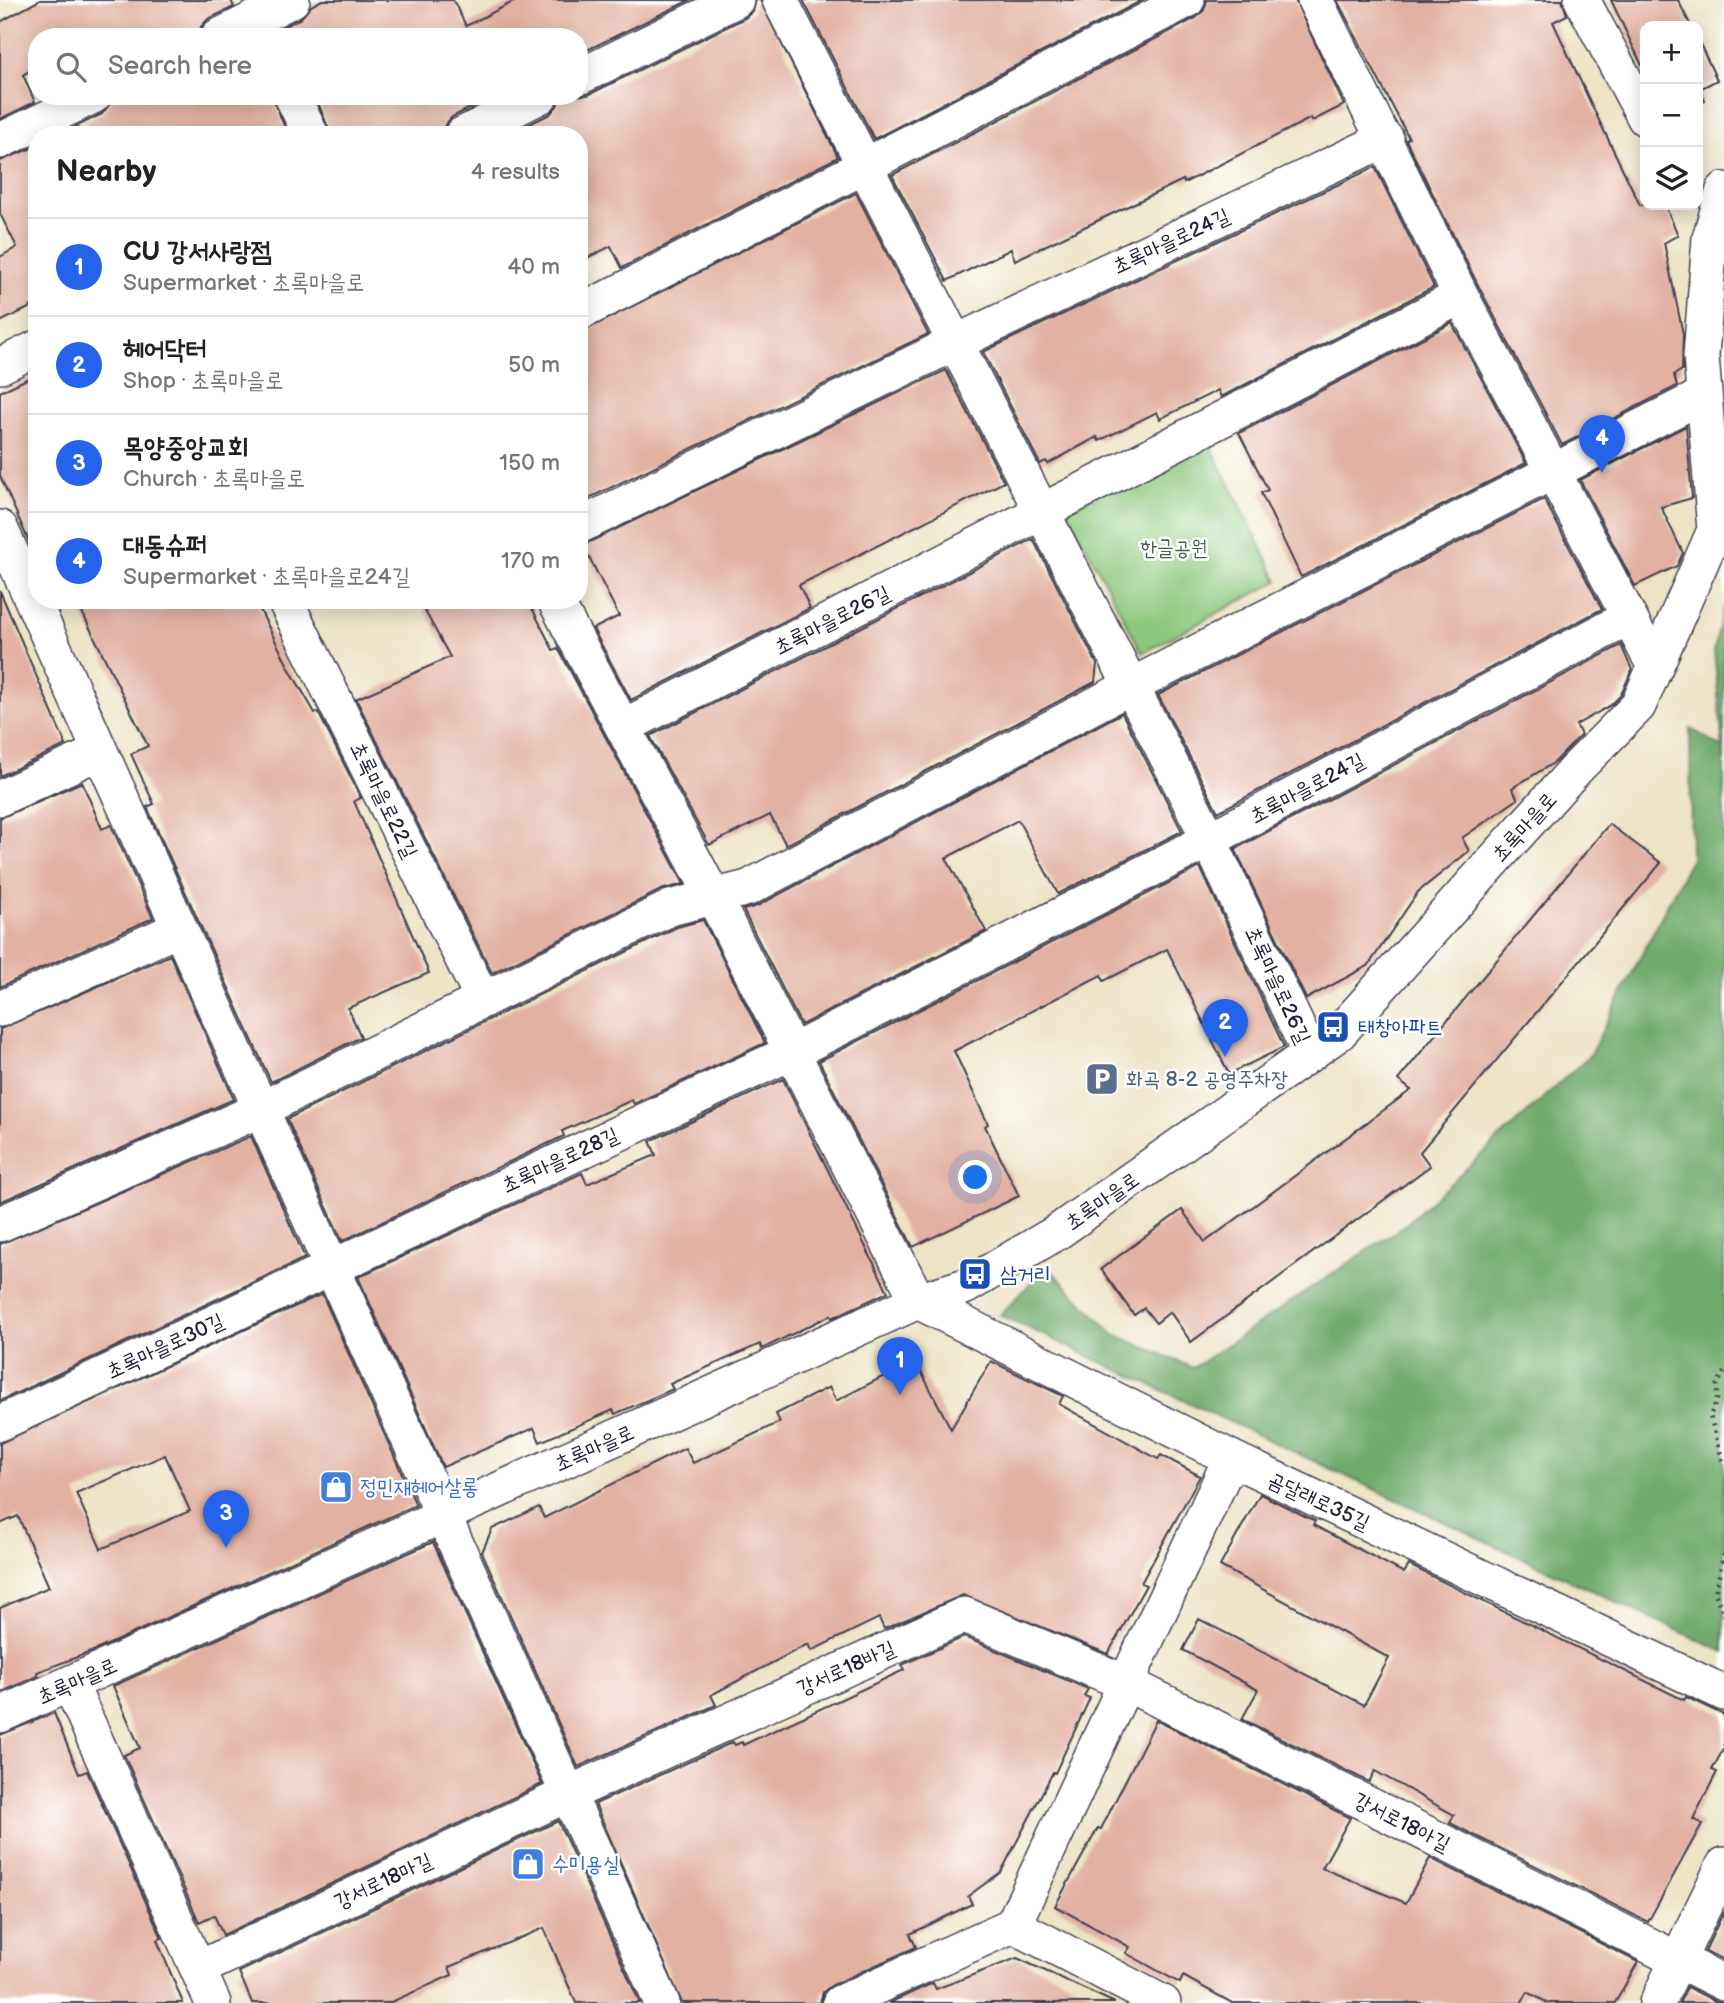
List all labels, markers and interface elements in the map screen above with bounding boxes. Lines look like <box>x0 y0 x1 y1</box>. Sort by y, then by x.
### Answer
map controls <box>1640 21 1703 210</box>
button: + <box>1640 21 1703 84</box>
search box <box>28 28 588 105</box>
icon: search <box>52 48 90 86</box>
text: Search here <box>108 51 252 82</box>
button: − <box>1640 84 1703 147</box>
button: layers <box>1640 147 1703 210</box>
text: Nearby <box>56 154 156 190</box>
text: 4 results <box>471 158 560 186</box>
street label: 초록마을로24길 <box>1109 203 1234 279</box>
text: CU 강서사랑점 <box>123 237 272 268</box>
text: 1 <box>74 253 84 281</box>
text: 40 m <box>507 253 560 281</box>
text: Supermarket · 초록마을로 <box>123 269 364 297</box>
text: 헤어닥터 <box>123 335 207 366</box>
text: 2 <box>72 351 86 379</box>
text: 50 m <box>508 351 560 379</box>
text: Shop · 초록마을로 <box>123 367 284 395</box>
pin: 4 <box>1579 415 1625 473</box>
text: 목양중앙교회 <box>123 433 249 464</box>
text: 3 <box>72 449 86 477</box>
text: 150 m <box>499 449 560 477</box>
text: Church · 초록마을로 <box>123 465 305 493</box>
text: 대동슈퍼 <box>123 531 207 562</box>
park label: 한글공원 <box>1140 536 1208 561</box>
text: 4 <box>72 547 86 575</box>
text: 170 m <box>501 547 560 575</box>
text: Supermarket · 초록마을로24길 <box>123 563 410 591</box>
street label: 초록마을로26길 <box>770 581 894 660</box>
street label: 초록마을로22길 <box>345 738 422 862</box>
street label: 초록마을로24길 <box>1246 748 1369 829</box>
street label: 초록마을로 <box>1487 788 1562 867</box>
street label: 초록마을로26길 <box>1239 923 1316 1048</box>
pin: 2 <box>1202 999 1248 1057</box>
bus stop icon: 태창아파트 <box>1314 1008 1352 1046</box>
place label: 태창아파트 <box>1358 1015 1443 1040</box>
parking icon: 화곡 8-2 공영주차장 <box>1083 1060 1121 1098</box>
place label: 화곡 8-2 공영주차장 <box>1126 1067 1288 1092</box>
street label: 초록마을로28길 <box>498 1122 623 1198</box>
your location <box>958 1160 992 1194</box>
street label: 초록마을로 <box>1061 1167 1144 1236</box>
bus stop icon: 삼거리 <box>956 1255 994 1293</box>
place label: 삼거리 <box>1000 1262 1051 1287</box>
street label: 초록마을로30길 <box>103 1308 228 1385</box>
pin: 1 <box>877 1337 923 1395</box>
street label: 초록마을로 <box>551 1420 638 1477</box>
street label: 곰달래로35길 <box>1264 1467 1374 1536</box>
shop icon: 정민재헤어살롱 <box>317 1468 355 1506</box>
place label: 정민재헤어살롱 <box>360 1475 478 1500</box>
pin: 3 <box>203 1490 249 1548</box>
street label: 강서로18바길 <box>793 1636 899 1701</box>
street label: 초록마을로 <box>34 1653 121 1710</box>
street label: 강서로18아길 <box>1349 1788 1454 1857</box>
shop icon: 수미용실 <box>509 1845 547 1883</box>
street label: 강서로18마길 <box>330 1848 436 1915</box>
place label: 수미용실 <box>552 1852 620 1877</box>

